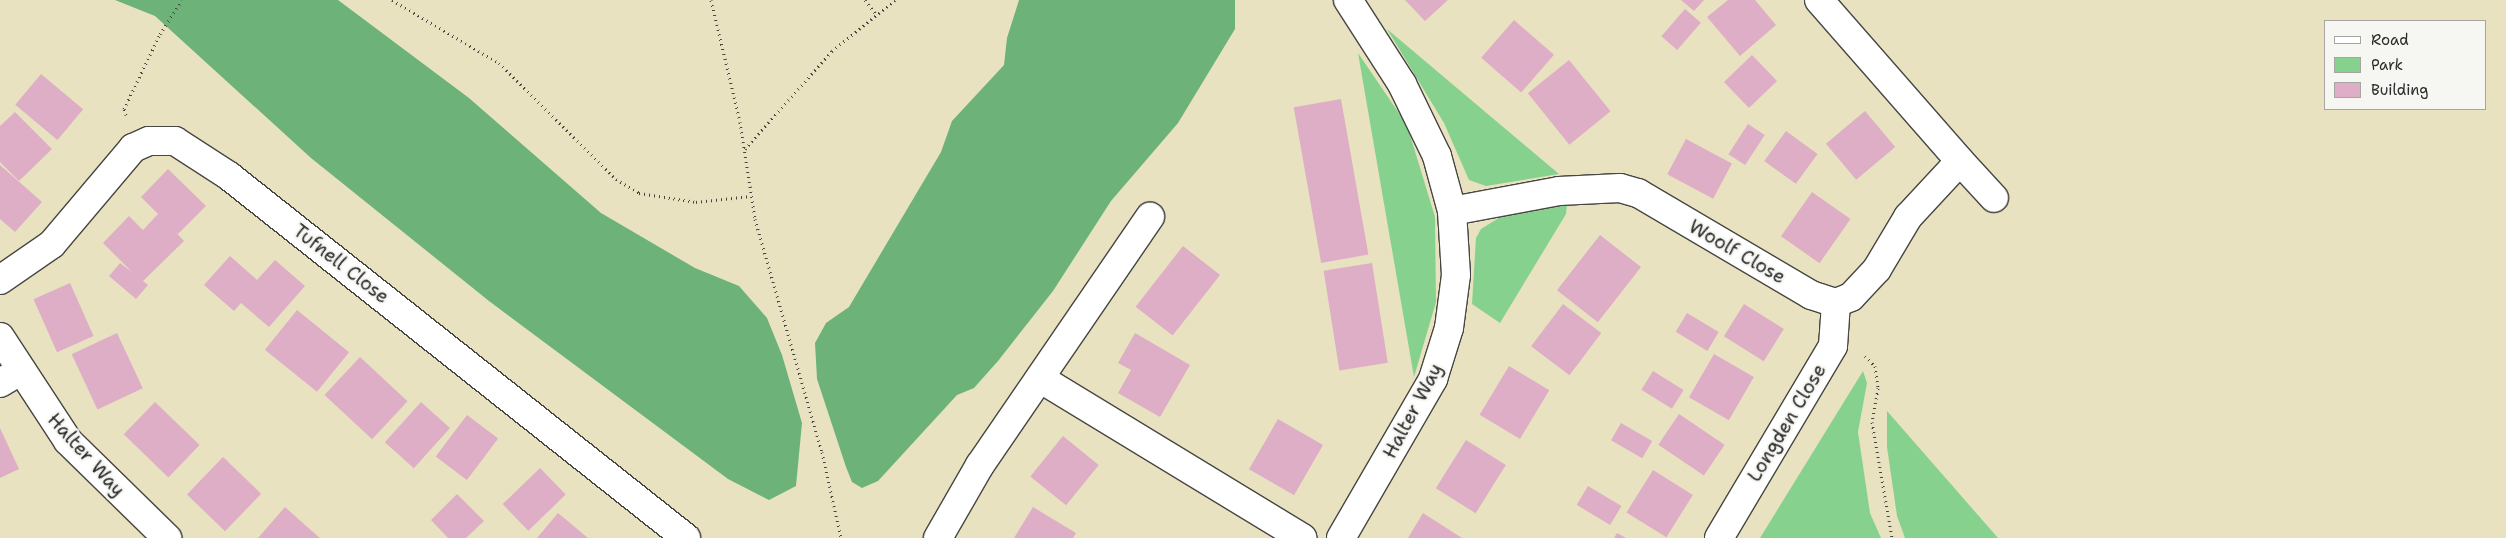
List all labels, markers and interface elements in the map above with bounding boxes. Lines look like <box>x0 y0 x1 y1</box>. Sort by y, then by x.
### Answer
legend <box>2324 20 2486 110</box>
text: Road <box>2371 30 2409 50</box>
text: Park <box>2371 55 2403 75</box>
text: Building <box>2371 80 2428 100</box>
street label: Woolf Close <box>1685 215 1789 289</box>
street label: Tufnell Close <box>289 220 393 308</box>
street label: Halter Way <box>1378 360 1448 462</box>
street label: Longden Close <box>1743 360 1831 486</box>
street label: Halter Way <box>43 409 129 501</box>

